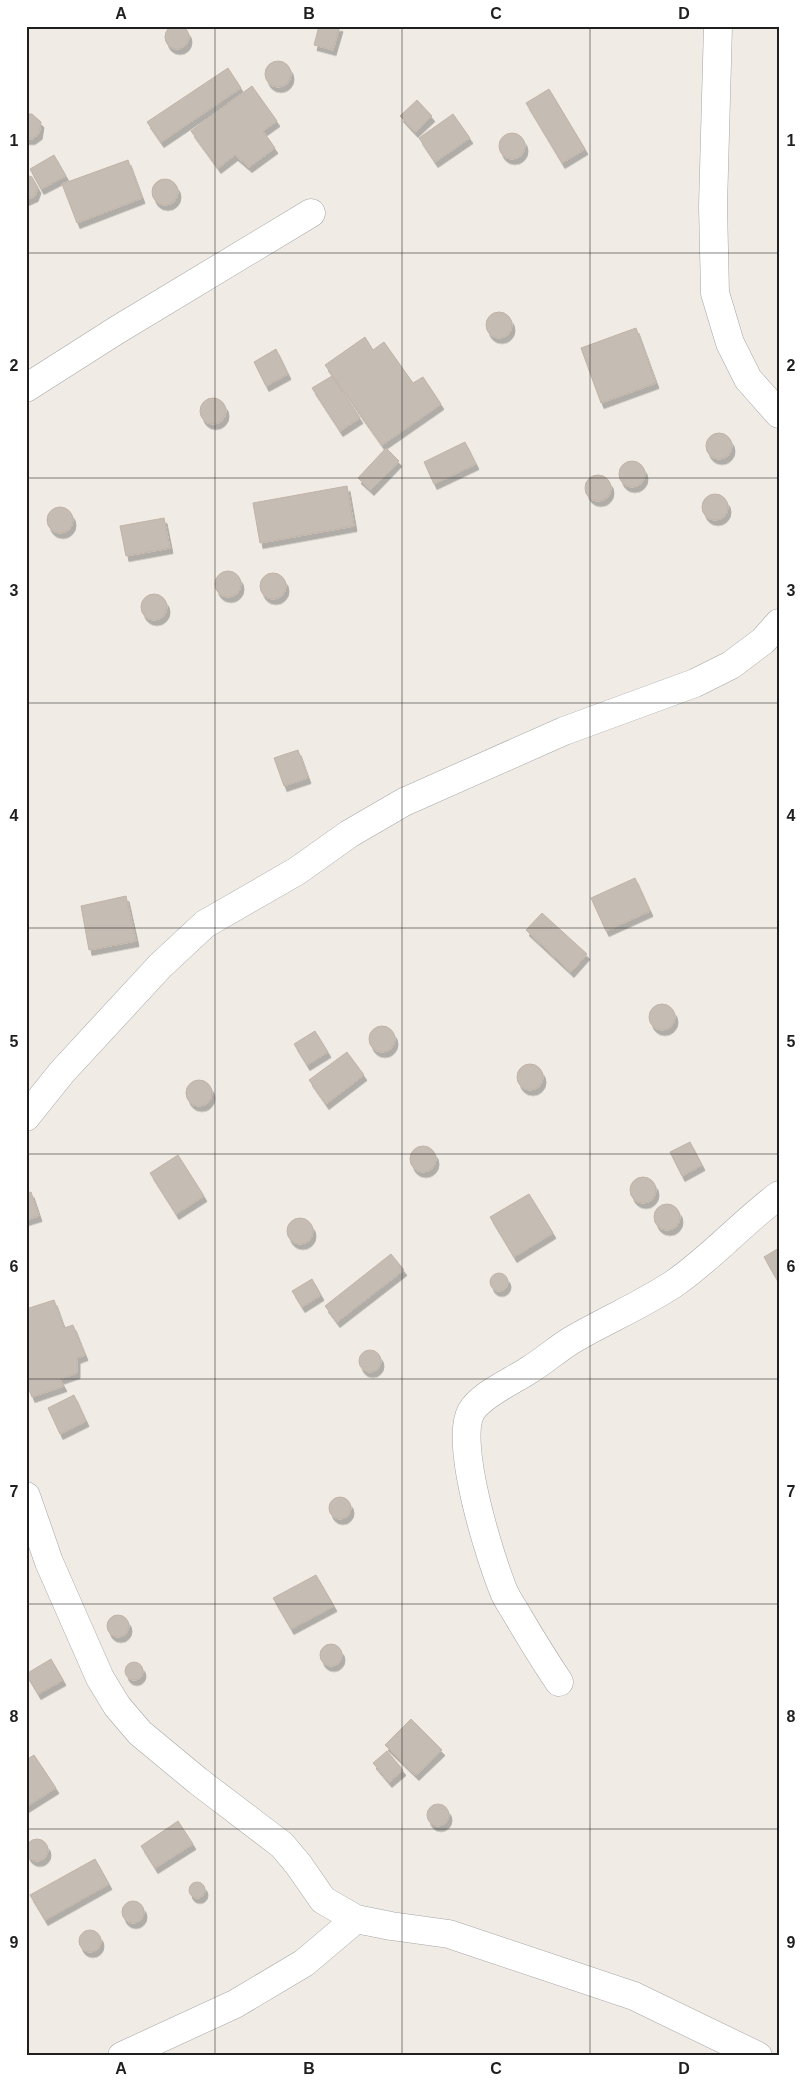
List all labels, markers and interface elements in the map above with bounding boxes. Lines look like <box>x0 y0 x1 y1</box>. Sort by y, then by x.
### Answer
text: A <box>115 5 127 22</box>
text: B <box>303 5 315 22</box>
text: C <box>490 5 502 22</box>
text: D <box>678 5 690 22</box>
text: 1 <box>10 132 19 149</box>
text: 1 <box>787 132 796 149</box>
text: 2 <box>10 357 19 374</box>
text: 2 <box>787 357 796 374</box>
text: 3 <box>10 582 19 599</box>
text: 3 <box>787 582 796 599</box>
text: 4 <box>10 807 19 824</box>
text: 4 <box>787 807 796 824</box>
text: 5 <box>10 1033 19 1050</box>
text: 5 <box>787 1033 796 1050</box>
text: 6 <box>10 1258 19 1275</box>
text: 6 <box>787 1258 796 1275</box>
text: 7 <box>10 1483 19 1500</box>
text: 7 <box>787 1483 796 1500</box>
text: 8 <box>10 1708 19 1725</box>
text: 8 <box>787 1708 796 1725</box>
text: 9 <box>10 1934 19 1951</box>
text: 9 <box>787 1934 796 1951</box>
text: A <box>115 2060 127 2077</box>
text: B <box>303 2060 315 2077</box>
text: C <box>490 2060 502 2077</box>
text: D <box>678 2060 690 2077</box>

